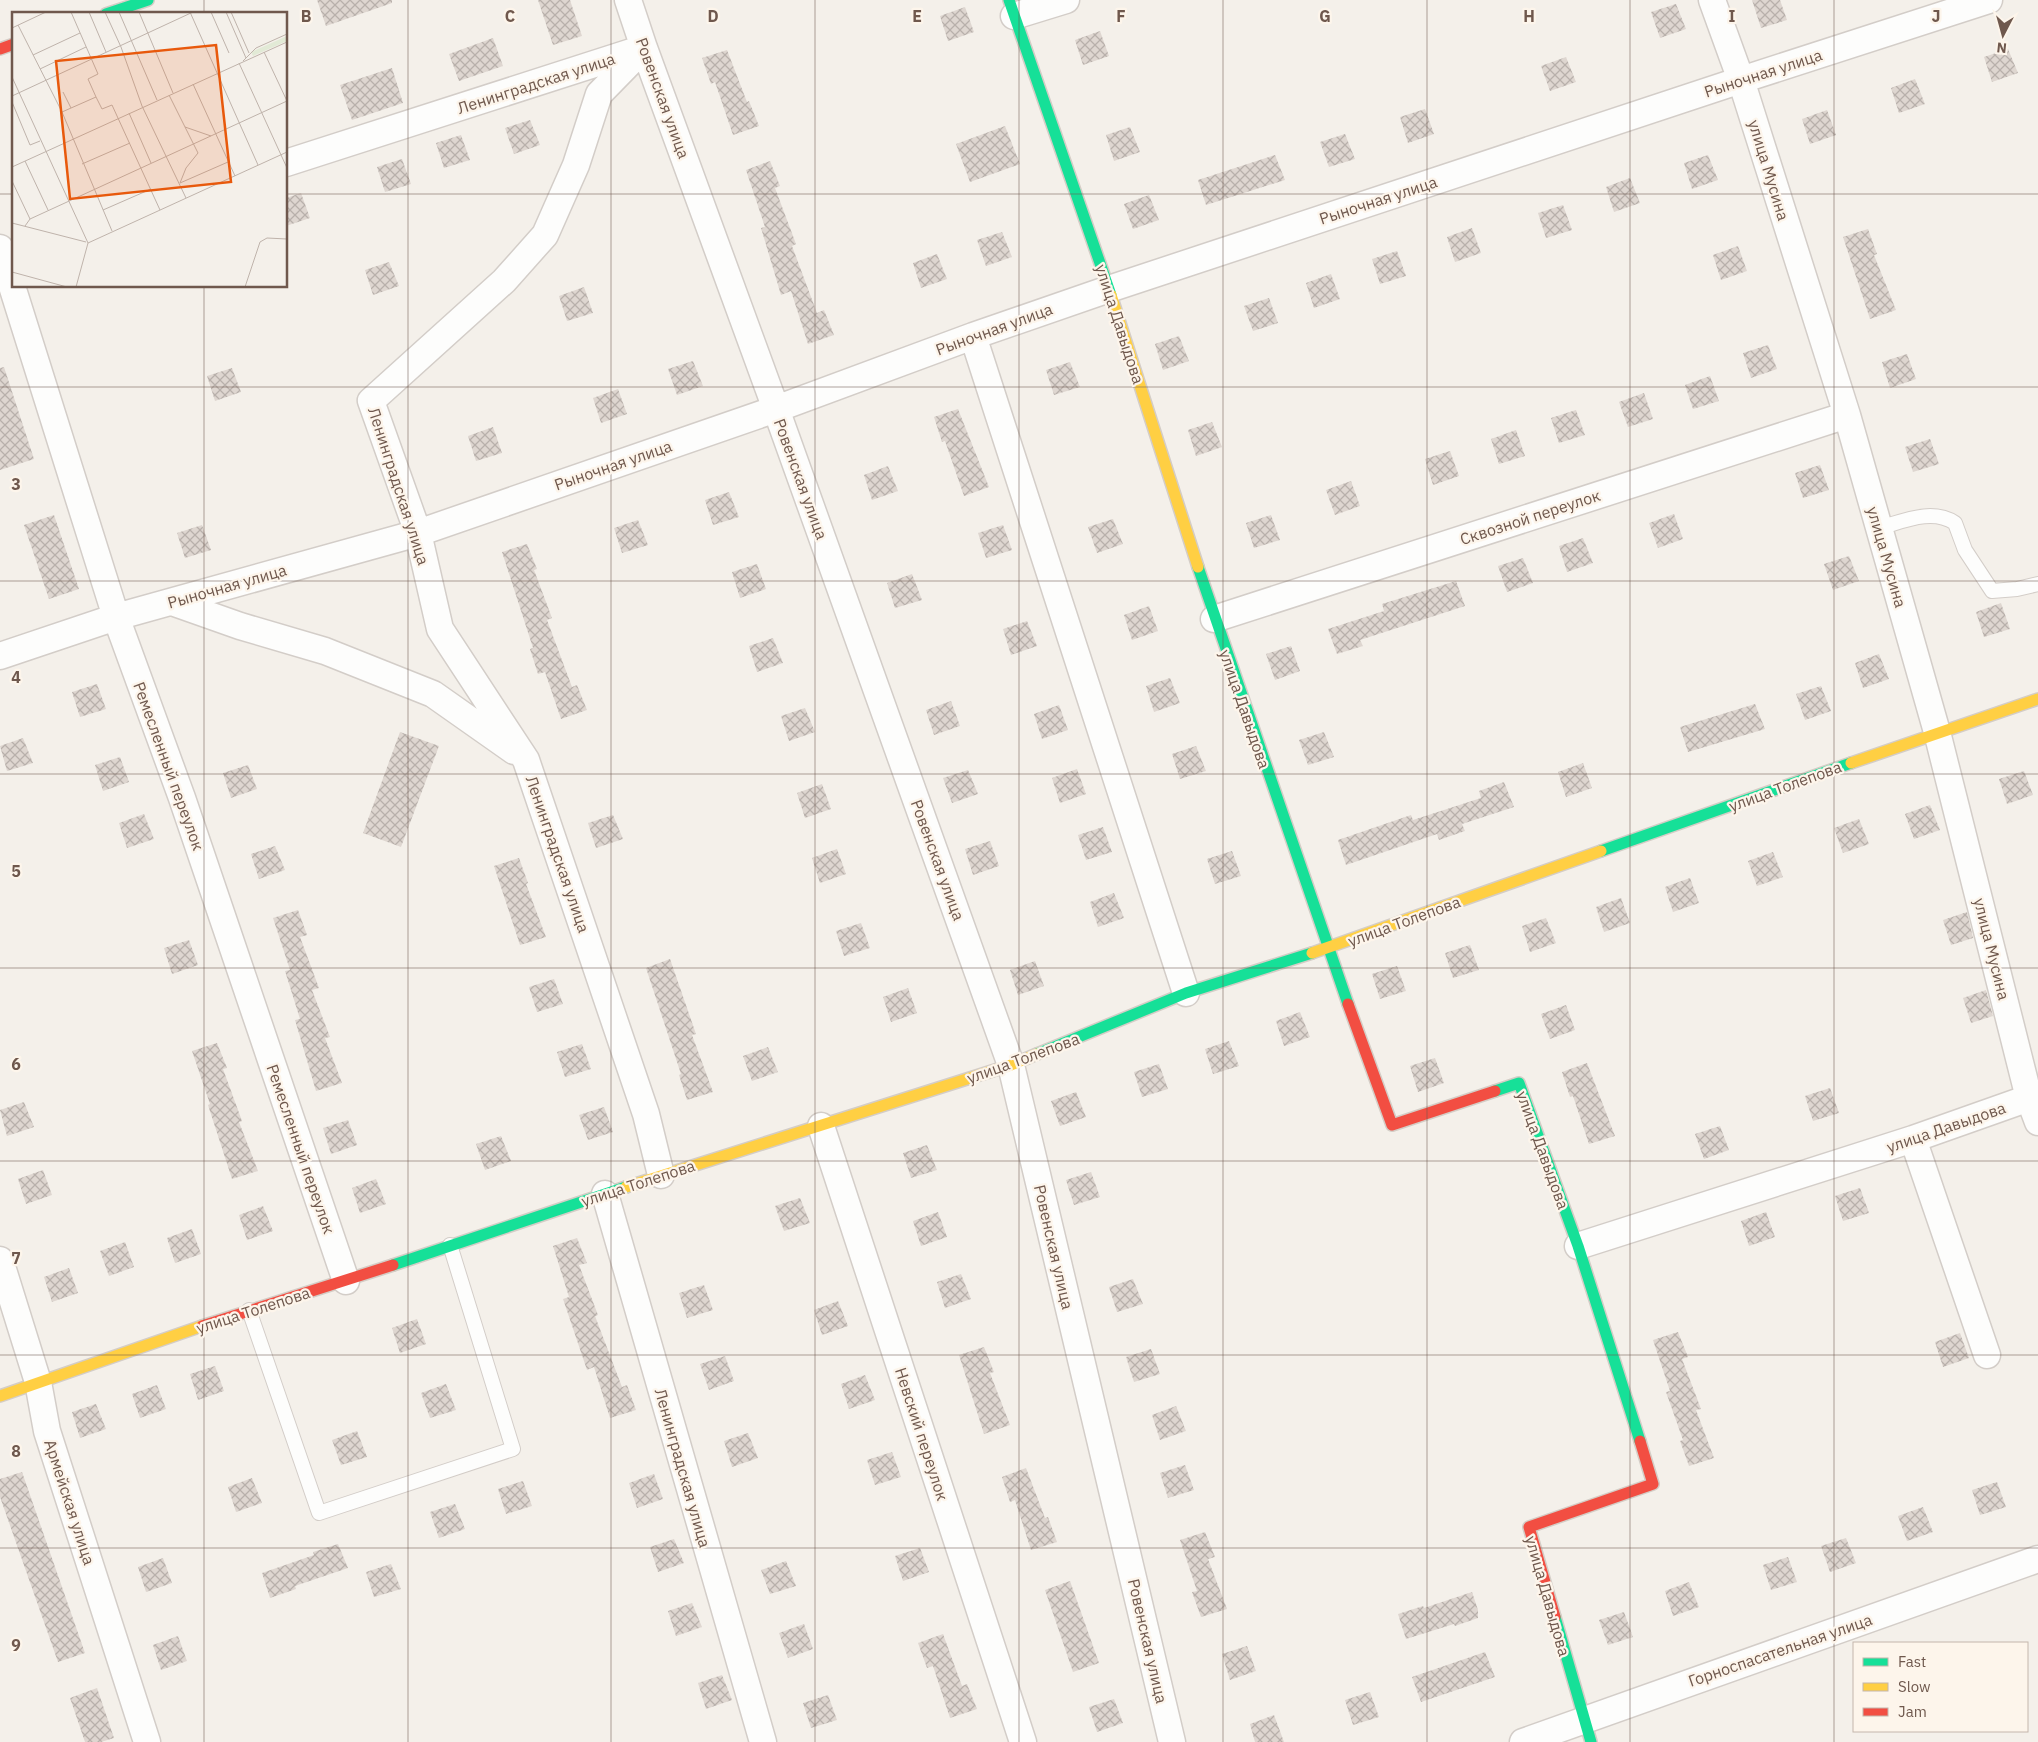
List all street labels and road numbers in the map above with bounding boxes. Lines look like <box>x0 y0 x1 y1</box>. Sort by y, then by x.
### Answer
street label: Ровенская улица <box>632 35 694 162</box>
street label: Рыночная улица <box>1701 44 1825 101</box>
street label: Ленинградская улица <box>455 48 618 118</box>
street label: улица Мусина <box>1744 117 1794 223</box>
street label: Рыночная улица <box>1316 171 1440 228</box>
street label: улица Давыдова <box>1091 262 1149 387</box>
street label: Рыночная улица <box>933 298 1056 359</box>
street label: Ленинградская улица <box>364 405 434 568</box>
street label: Ровенская улица <box>770 416 832 543</box>
street label: Рыночная улица <box>552 435 675 494</box>
street label: Сквозной переулок <box>1457 485 1603 549</box>
street label: улица Мусина <box>1863 504 1911 610</box>
street label: Рыночная улица <box>165 559 289 613</box>
street label: улица Давыдова <box>1215 647 1275 772</box>
street label: Ремесленный переулок <box>129 679 209 853</box>
street label: улица Толепова <box>1726 756 1844 816</box>
street label: Ленинградская улица <box>522 773 594 935</box>
street label: Ровенская улица <box>907 797 969 924</box>
street label: улица Толепова <box>1345 891 1463 951</box>
street label: улица Мусина <box>1970 896 2014 1002</box>
street label: улица Толепова <box>964 1028 1082 1088</box>
street label: Ремесленный переулок <box>263 1062 339 1237</box>
street label: улица Давыдова <box>1512 1088 1574 1212</box>
street label: улица Давыдова <box>1884 1097 2009 1157</box>
street label: улица Толепова <box>579 1155 698 1211</box>
street label: Ровенская улица <box>1030 1183 1078 1312</box>
street label: улица Толепова <box>194 1282 313 1338</box>
street label: Невский переулок <box>891 1365 953 1503</box>
street label: Ленинградская улица <box>651 1386 715 1550</box>
street label: Армейская улица <box>40 1437 100 1568</box>
street label: улица Давыдова <box>1521 1533 1575 1659</box>
street label: Ровенская улица <box>1124 1577 1172 1706</box>
street label: Горноспасательная улица <box>1685 1609 1875 1691</box>

